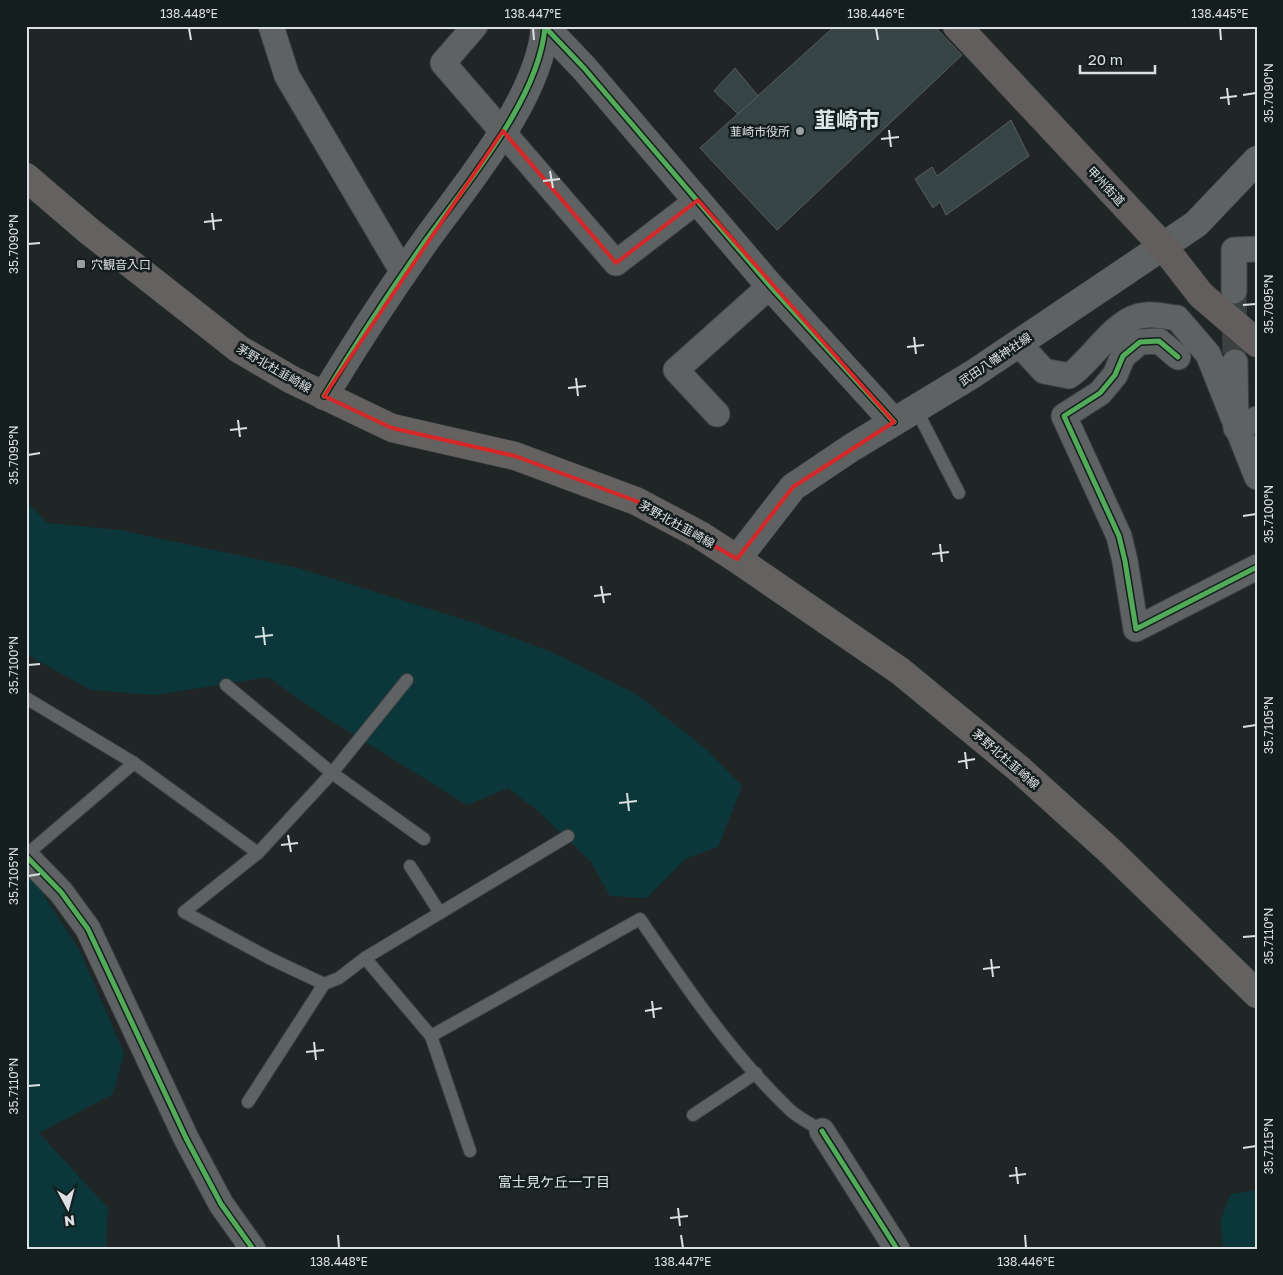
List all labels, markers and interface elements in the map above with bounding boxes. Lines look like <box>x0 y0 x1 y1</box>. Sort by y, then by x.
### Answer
text: 138.448°E <box>160 6 218 21</box>
text: 138.447°E <box>505 6 561 21</box>
text: 138.446°E <box>847 6 905 21</box>
text: 138.445°E <box>1191 6 1249 21</box>
scale bar <box>1080 42 1156 74</box>
text: 20 m <box>1088 50 1123 68</box>
text: 35.7090°N <box>1261 63 1276 123</box>
district label: 韮崎市 <box>814 106 880 133</box>
place label: 韮崎市役所 <box>730 124 790 139</box>
marker: 韮崎市役所 <box>794 125 806 137</box>
street label: 甲州街道 <box>1084 163 1128 209</box>
text: 35.7090°N <box>6 214 21 274</box>
place label: 穴観音入口 <box>91 257 151 272</box>
marker: 穴観音入口 <box>75 258 87 270</box>
text: 35.7095°N <box>1261 274 1276 334</box>
street label: 武田八幡神社線 <box>956 329 1034 389</box>
street label: 茅野北杜韮崎線 <box>234 341 314 395</box>
text: 35.7095°N <box>6 425 21 485</box>
text: 35.7100°N <box>1261 485 1276 543</box>
street label: 茅野北杜韮崎線 <box>637 497 717 551</box>
text: 35.7100°N <box>6 636 21 694</box>
text: 35.7105°N <box>1261 696 1276 754</box>
street label: 茅野北杜韮崎線 <box>969 726 1043 792</box>
text: 35.7105°N <box>6 847 21 905</box>
text: 35.7110°N <box>1261 908 1276 964</box>
text: 35.7110°N <box>6 1058 21 1114</box>
text: 35.7115°N <box>1261 1118 1276 1174</box>
district label: 富士見ケ丘一丁目 <box>498 1173 610 1190</box>
north arrow <box>42 1182 92 1232</box>
text: N <box>63 1212 76 1230</box>
text: 138.448°E <box>310 1254 368 1269</box>
text: 138.447°E <box>655 1254 711 1269</box>
text: 138.446°E <box>997 1254 1055 1269</box>

